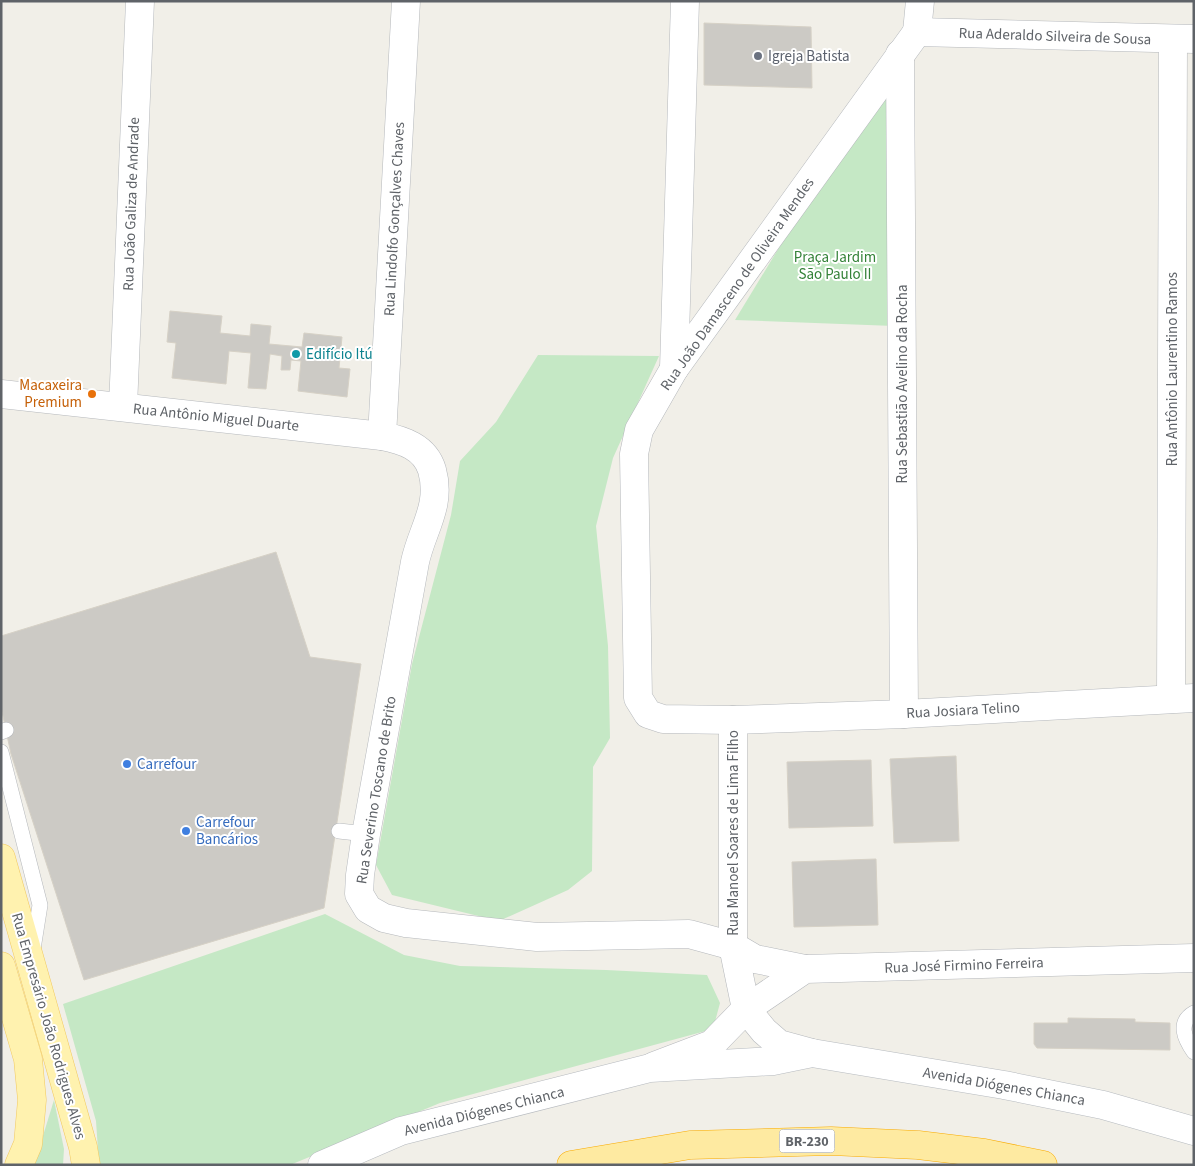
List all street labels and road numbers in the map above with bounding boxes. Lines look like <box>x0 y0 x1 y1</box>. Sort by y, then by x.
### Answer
street label: Rua Aderaldo Silveira de Sousa <box>958 23 1152 50</box>
street label: Rua João Galiza de Andrade <box>118 117 145 291</box>
street label: Rua Lindolfo Gonçalves Chaves <box>379 121 410 317</box>
street label: Rua João Damasceno de Oliveira Mendes <box>655 174 819 395</box>
street label: Rua Antônio Laurentino Ramos <box>1162 272 1183 466</box>
street label: Rua Sebastião Avelino da Rocha <box>892 284 913 484</box>
street label: Rua Antônio Miguel Duarte <box>132 398 300 437</box>
street label: Rua Severino Toscano de Brito <box>351 695 402 886</box>
street label: Rua Josiara Telino <box>906 697 1020 724</box>
street label: Rua Manoel Soares de Lima Filho <box>723 730 744 936</box>
street label: Rua Empresário João Rodrigues Alves <box>6 910 91 1142</box>
street label: Rua José Firmino Ferreira <box>884 952 1044 979</box>
street label: Avenida Diógenes Chianca <box>921 1062 1087 1111</box>
street label: Avenida Diógenes Chianca <box>402 1081 566 1142</box>
road number: BR-230 <box>780 1130 834 1152</box>

